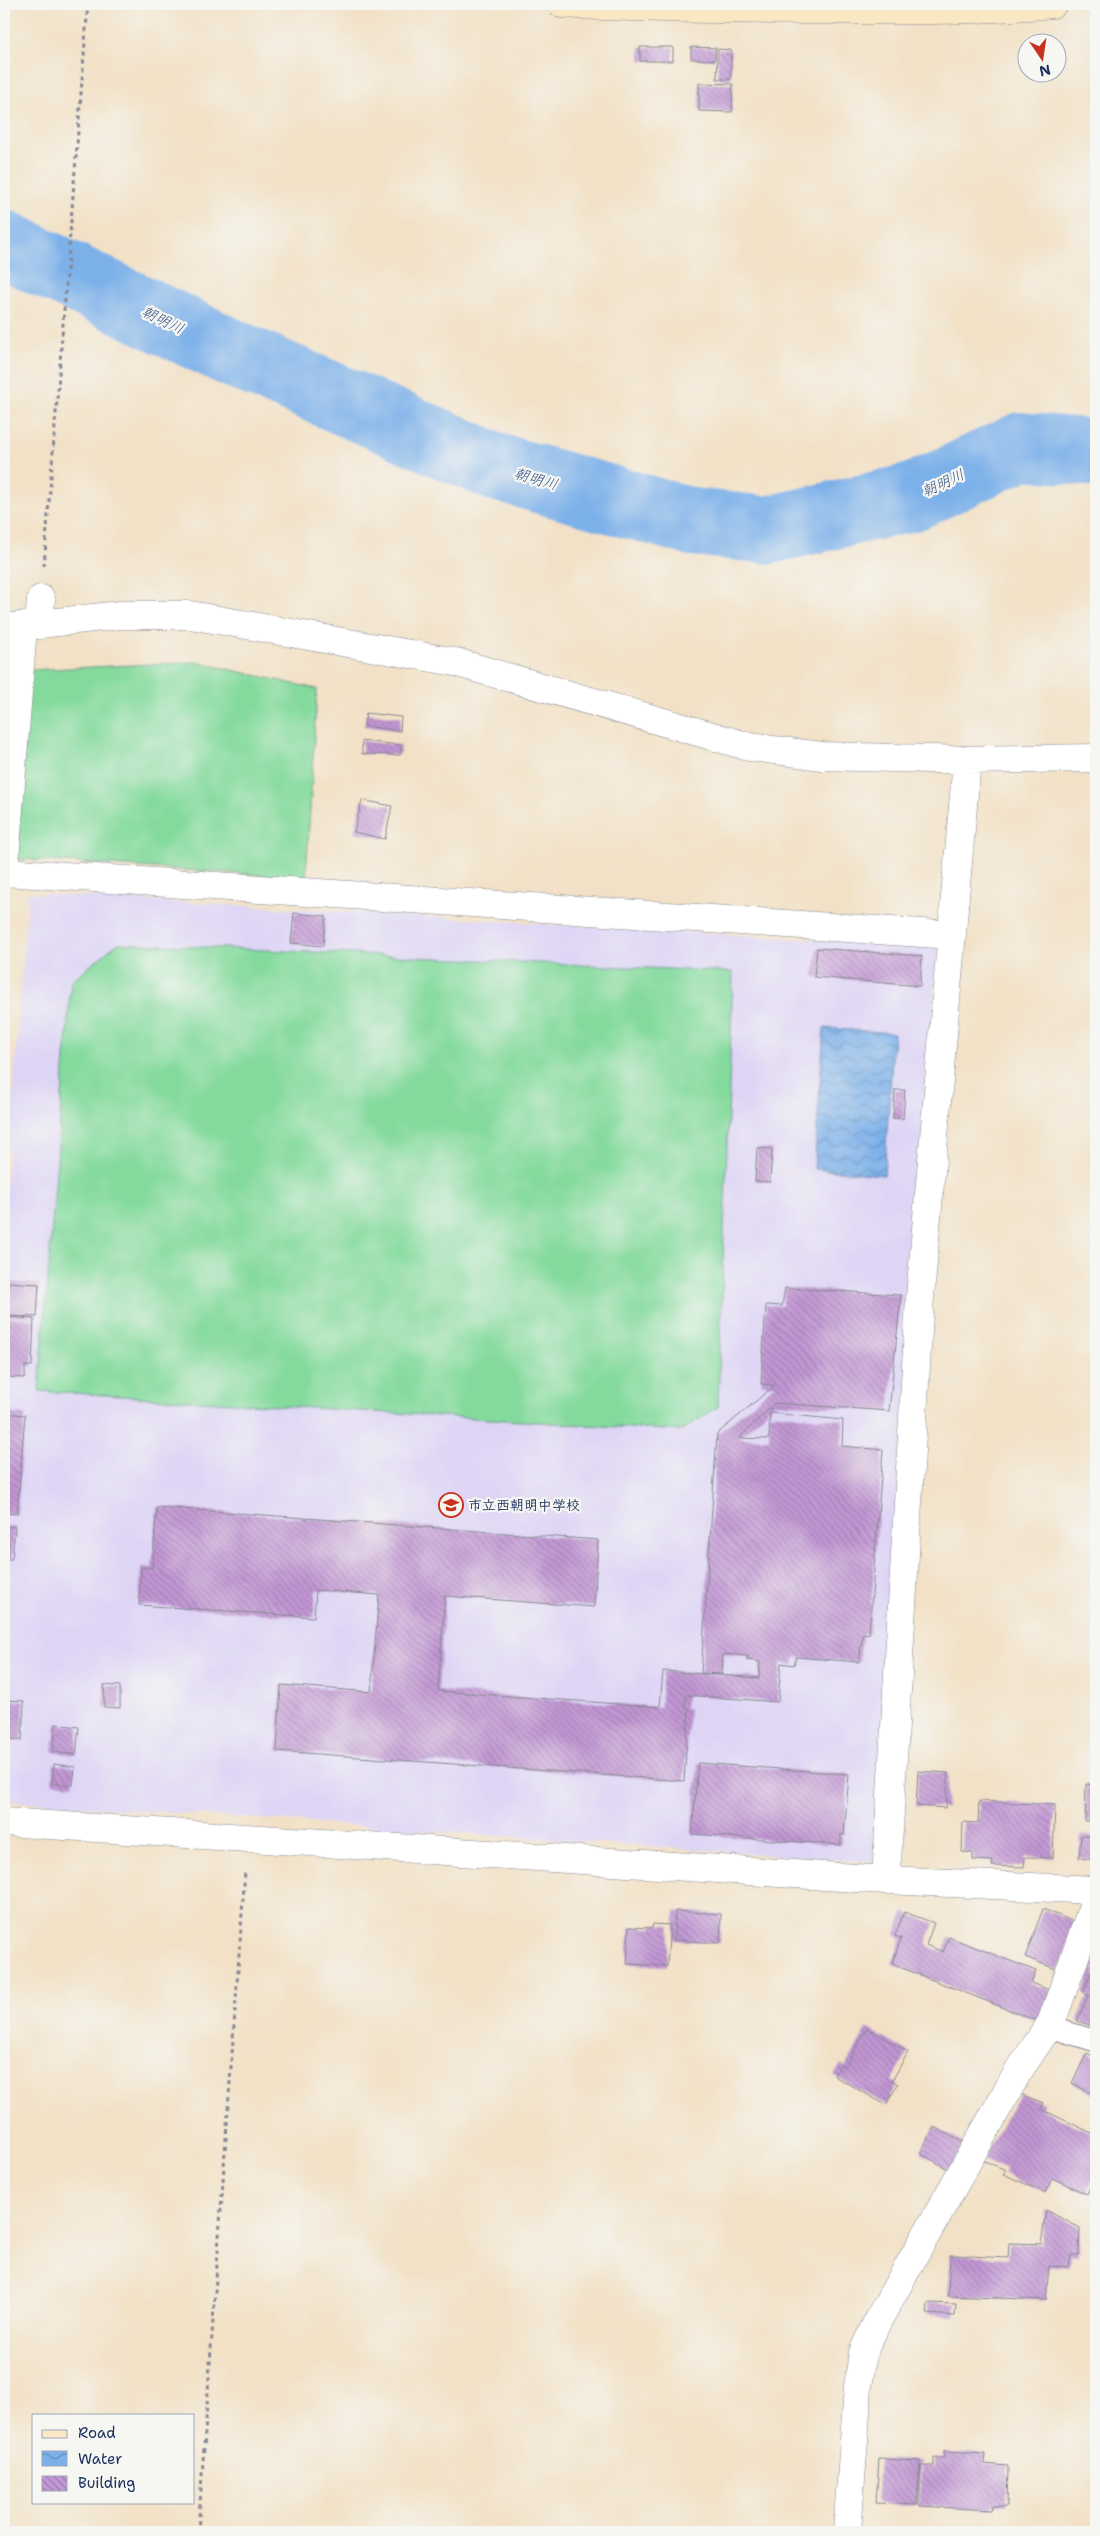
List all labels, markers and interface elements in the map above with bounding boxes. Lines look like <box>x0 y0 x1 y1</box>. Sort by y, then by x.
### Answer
north arrow <box>1018 32 1068 82</box>
text: N <box>1037 61 1052 81</box>
water label: 朝明川 <box>138 301 188 339</box>
water label: 朝明川 <box>512 463 560 495</box>
water label: 朝明川 <box>918 464 968 502</box>
school or university icon: 市立西朝明中学校 <box>438 1492 464 1518</box>
place label: 市立西朝明中学校 <box>468 1496 580 1514</box>
legend <box>32 2414 195 2504</box>
text: Road <box>78 2423 116 2443</box>
text: Water <box>78 2449 122 2469</box>
text: Building <box>78 2473 135 2493</box>

